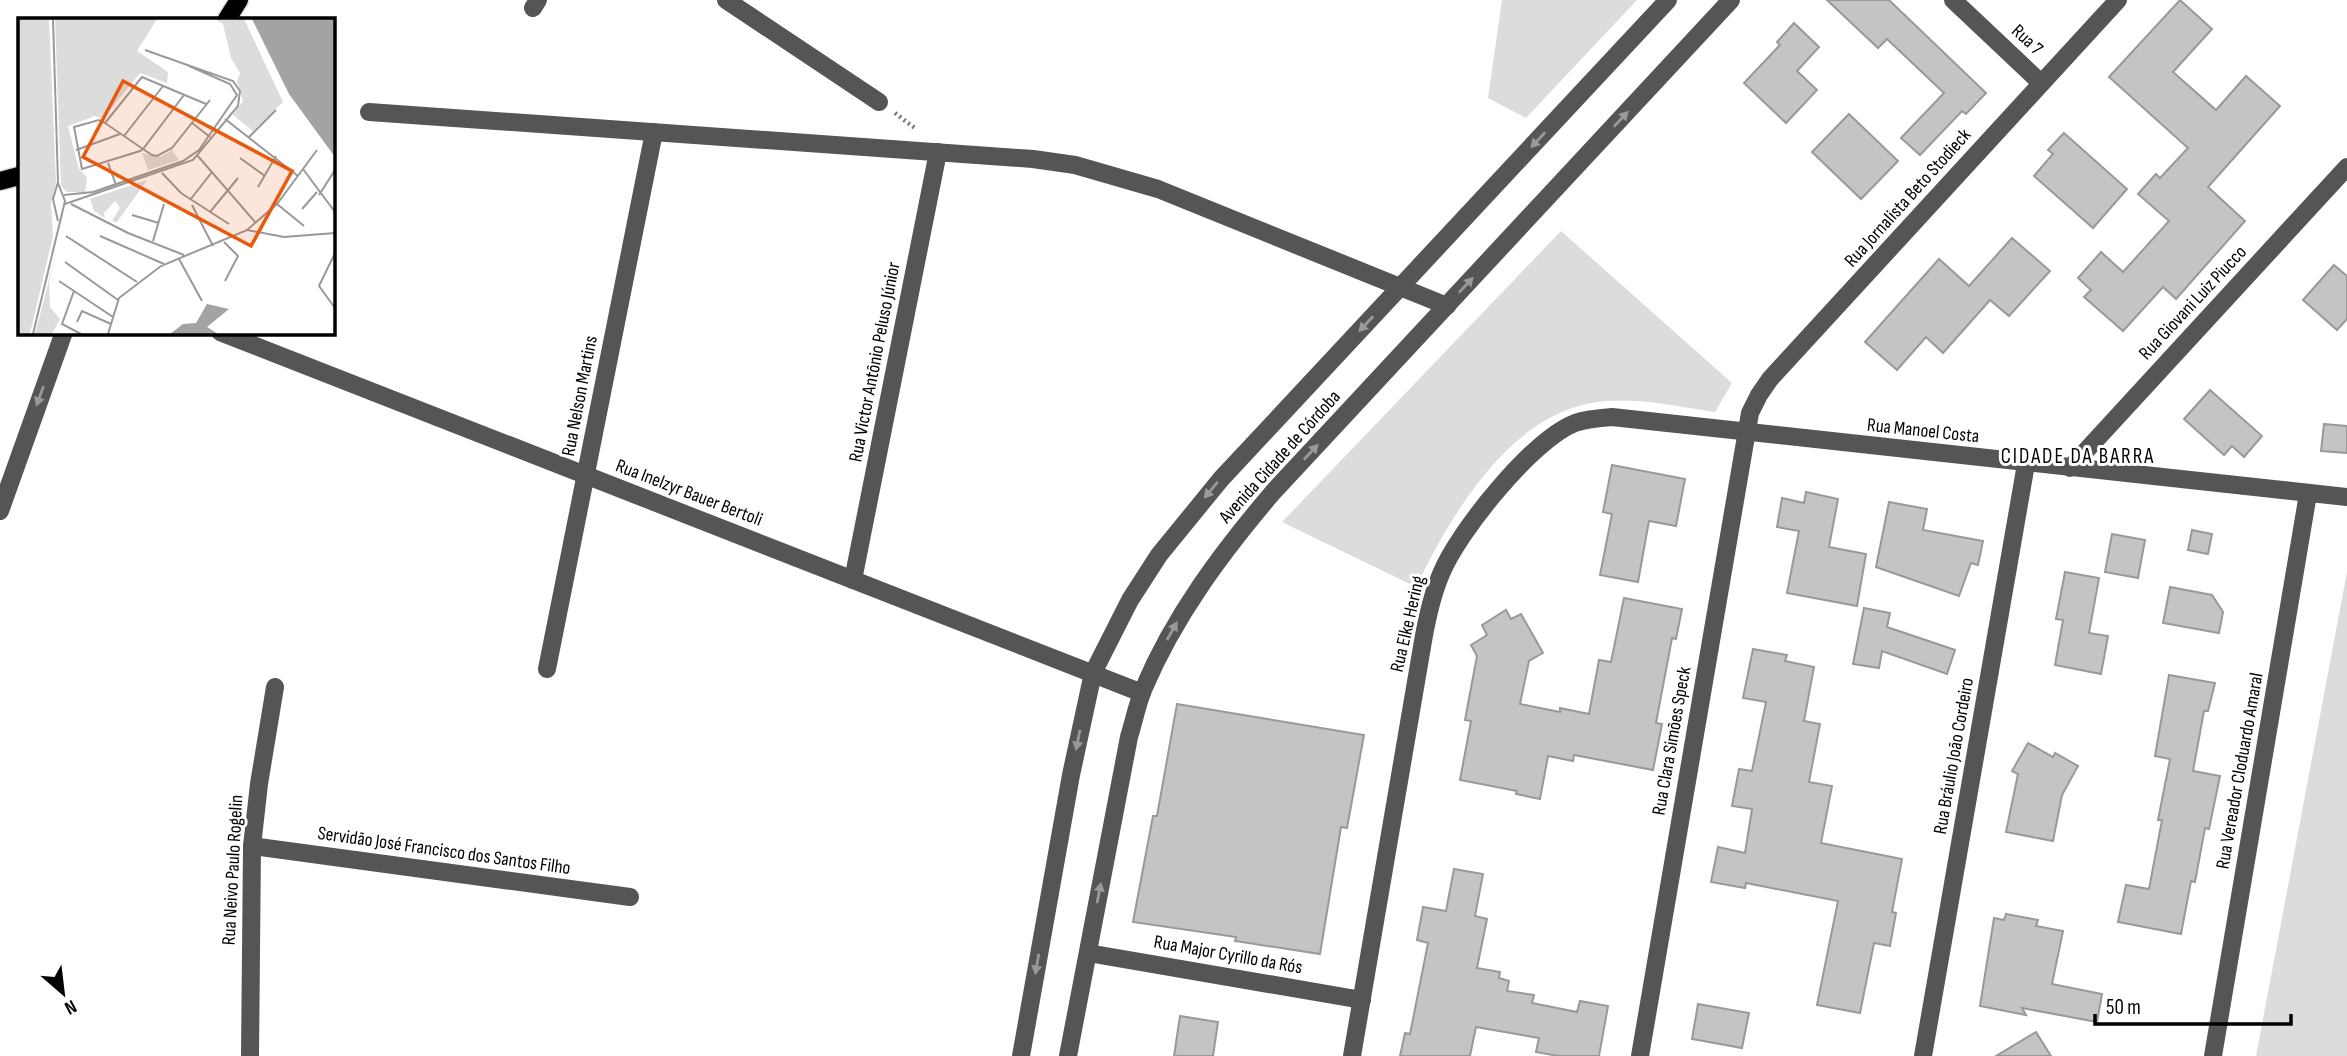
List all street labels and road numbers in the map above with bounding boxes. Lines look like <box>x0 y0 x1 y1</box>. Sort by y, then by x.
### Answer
street label: Rua 7 <box>2006 20 2048 61</box>
street label: Rua Jornalista Beto Stodieck <box>1840 124 1977 272</box>
street label: Rua Giovani Luiz Piucco <box>2134 241 2252 365</box>
street label: Rua Victor Antônio Peluso Júnior <box>844 260 906 464</box>
street label: Rua Nelson Martins <box>557 334 603 458</box>
street label: Avenida Cidade de Córdoba <box>1214 386 1346 529</box>
street label: Rua Manoel Costa <box>1866 414 1980 448</box>
street label: Rua Inelzyr Bauer Bertoli <box>612 454 766 532</box>
street label: Rua Elke Hering <box>1386 573 1430 674</box>
street label: Rua Clara Simões Speck <box>1648 664 1697 817</box>
street label: Rua Vereador Cloduardo Amaral <box>2211 671 2269 871</box>
street label: Rua Bráulio João Cordeiro <box>1929 676 1979 836</box>
street label: Rua Neivo Paulo Rogelin <box>218 794 248 946</box>
street label: Servidão José Francisco dos Santos Filho <box>316 822 572 880</box>
street label: Rua Major Cyrillo da Rós <box>1152 931 1304 979</box>

